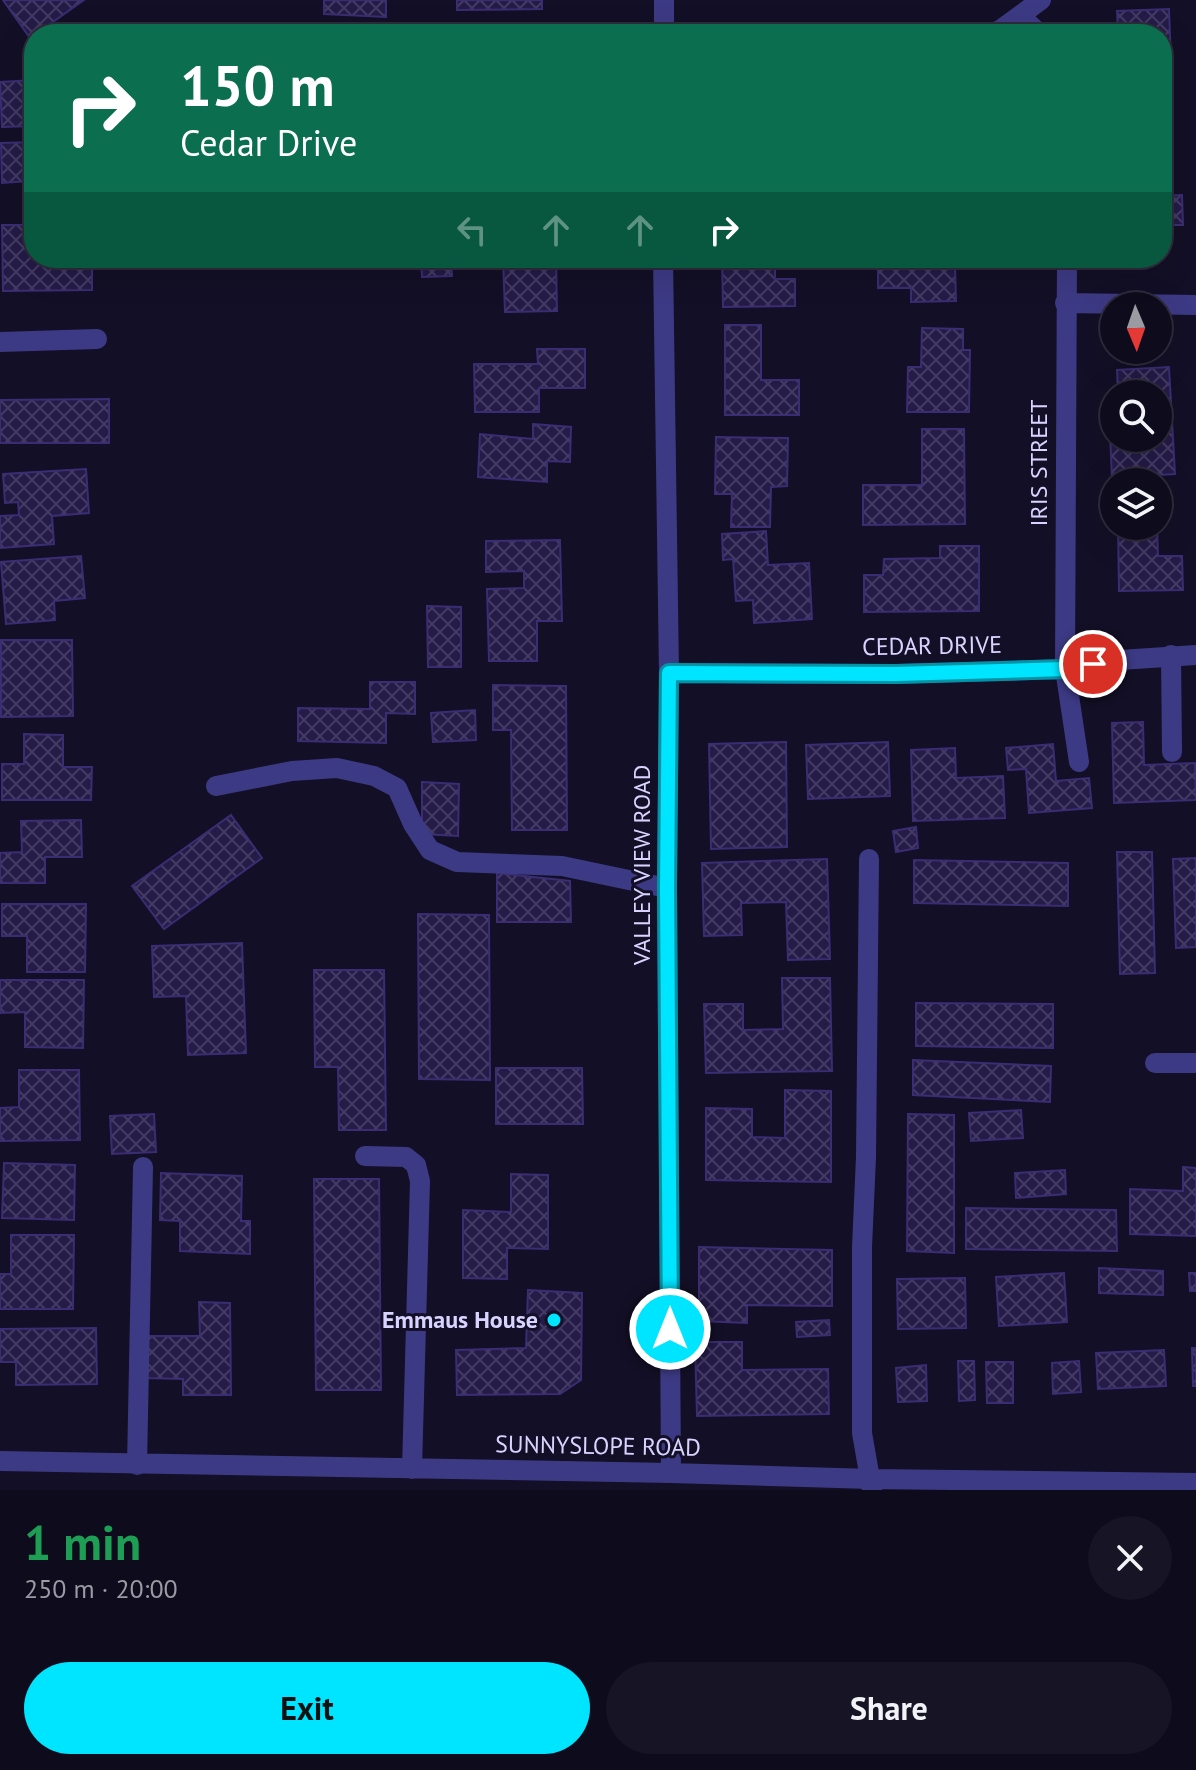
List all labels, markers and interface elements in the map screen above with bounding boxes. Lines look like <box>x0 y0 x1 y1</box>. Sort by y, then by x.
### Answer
text: 150 m <box>180 49 335 121</box>
icon: right <box>48 56 152 160</box>
text: Cedar Drive <box>180 119 357 166</box>
icon: left <box>450 208 494 252</box>
icon: ahead <box>534 208 578 252</box>
icon: ahead <box>618 208 662 252</box>
icon: right <box>702 208 746 252</box>
north arrow <box>1100 292 1172 364</box>
map controls <box>1100 292 1172 540</box>
button: search <box>1100 380 1172 452</box>
street label: IRIS STREET <box>1023 400 1054 526</box>
button: layers <box>1100 468 1172 540</box>
street label: CEDAR DRIVE <box>862 629 1002 662</box>
pin <box>1059 630 1127 698</box>
icon: arrive <box>1071 642 1115 686</box>
street label: VALLEY VIEW ROAD <box>626 765 657 966</box>
position arrow <box>628 1287 712 1371</box>
place label: Emmaus House <box>382 1304 538 1335</box>
marker: Emmaus House <box>545 1311 563 1329</box>
street label: SUNNYSLOPE ROAD <box>495 1428 701 1463</box>
text: 1 min <box>24 1511 141 1573</box>
button: close <box>1088 1516 1172 1600</box>
text: 250 m · 20:00 <box>24 1572 178 1605</box>
button: Exit <box>24 1662 590 1754</box>
button: Share <box>606 1662 1172 1754</box>

